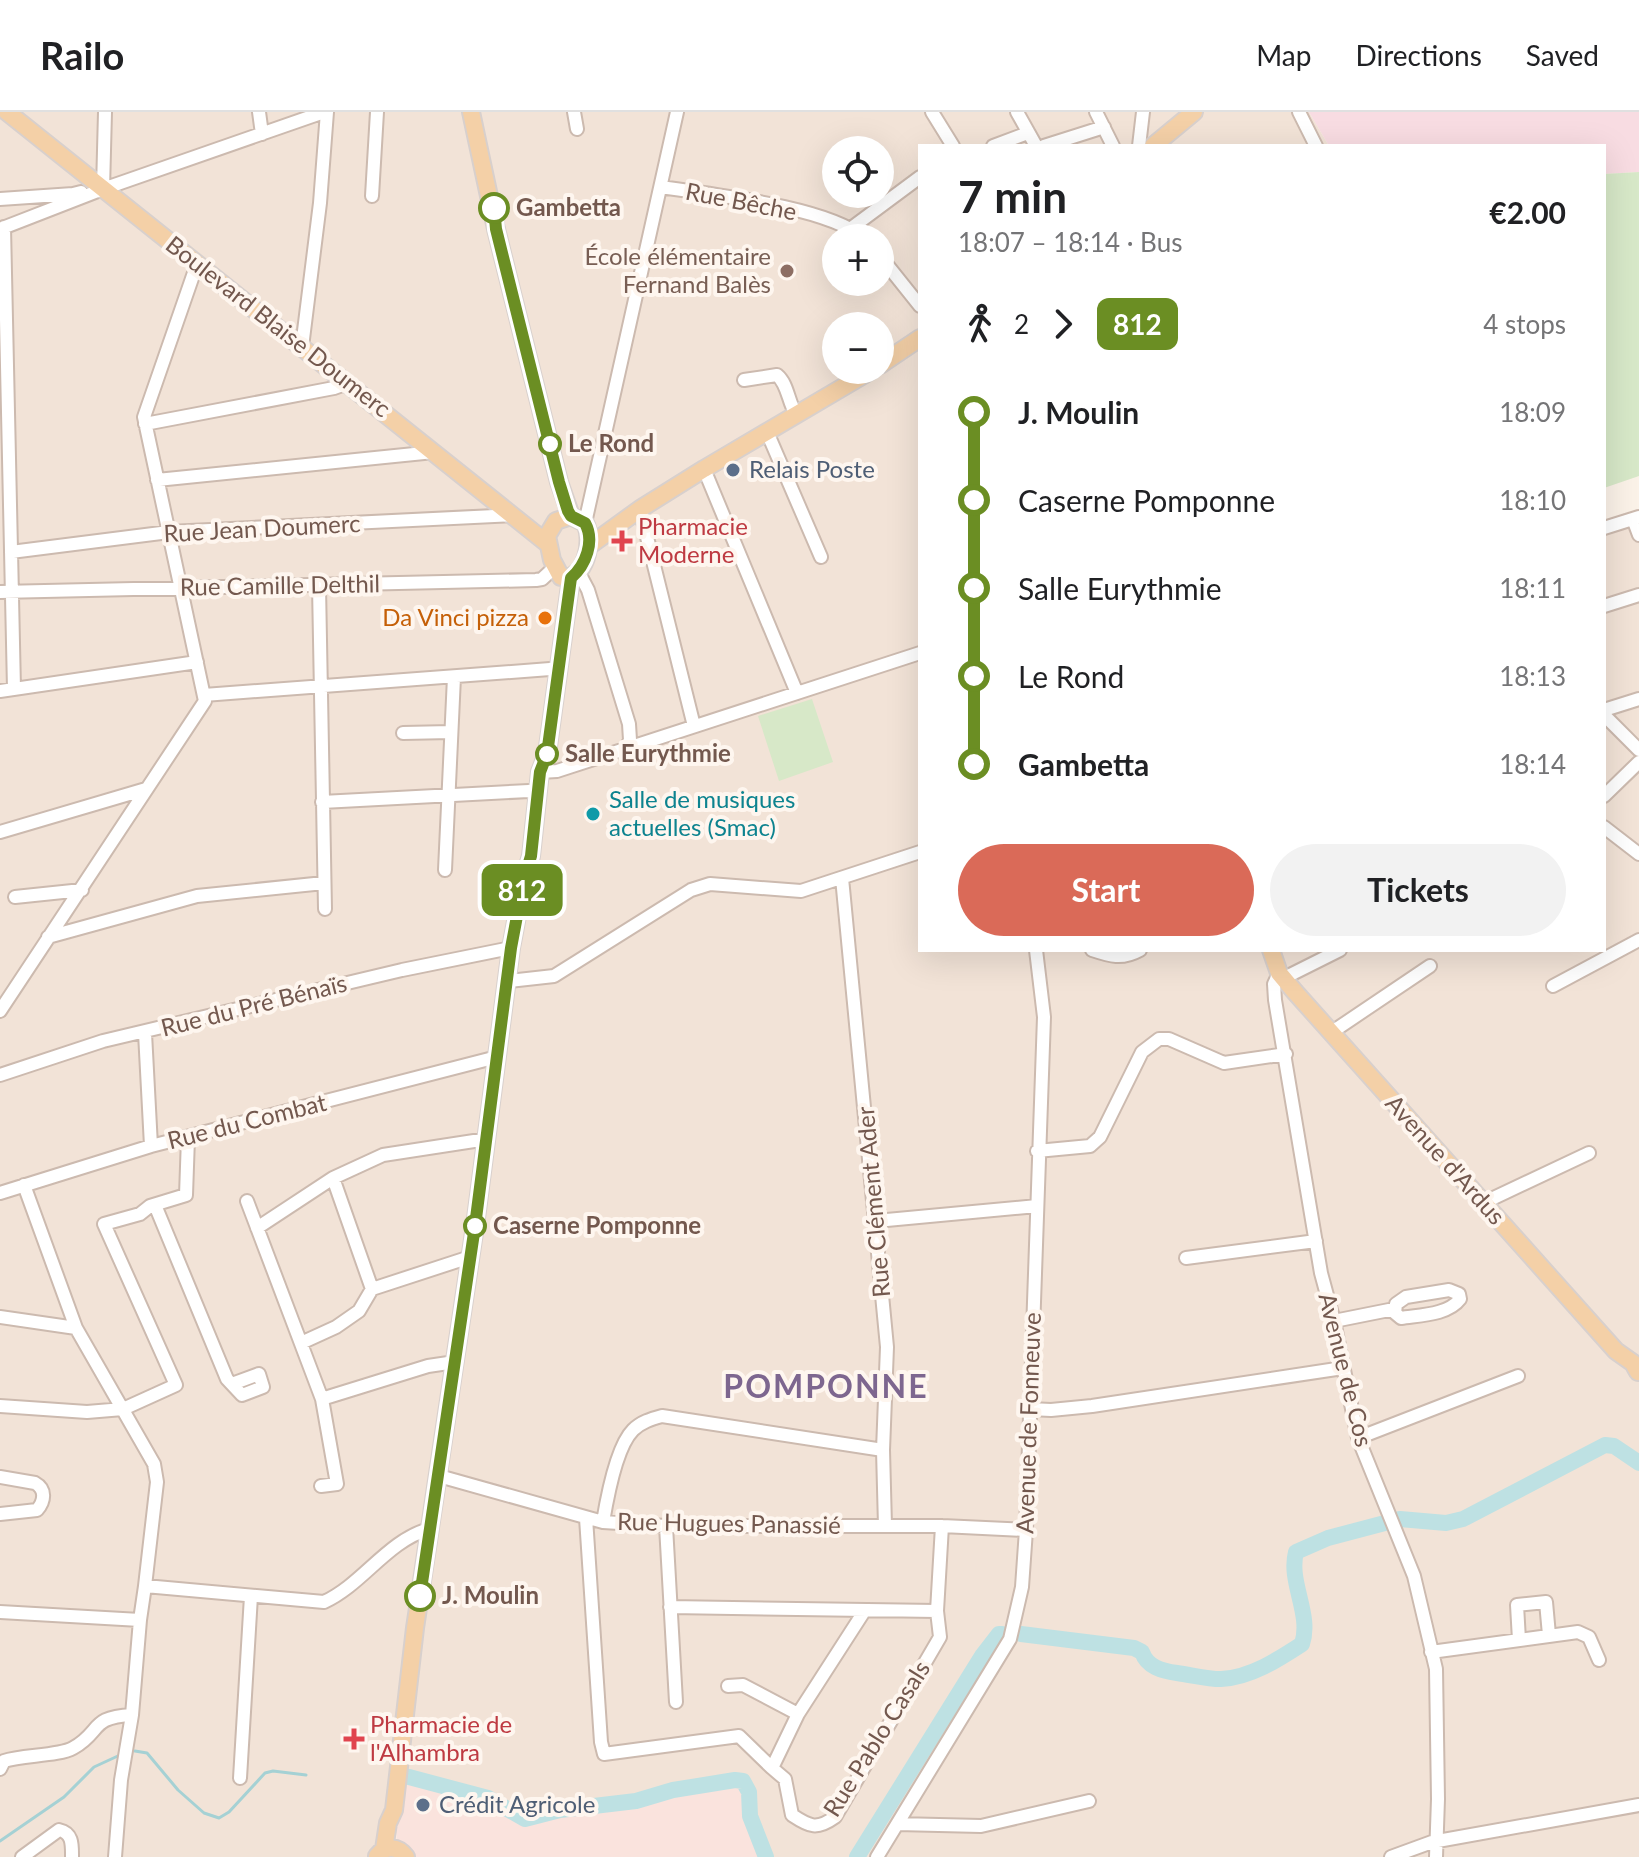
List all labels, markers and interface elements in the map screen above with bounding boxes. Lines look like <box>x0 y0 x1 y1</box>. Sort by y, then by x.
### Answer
text: Railo <box>40 32 124 78</box>
text: Map <box>1256 38 1311 72</box>
text: Directions <box>1355 38 1482 72</box>
text: Saved <box>1526 38 1599 72</box>
map controls <box>822 136 894 384</box>
button: locate <box>822 136 894 208</box>
text: 7 min <box>958 170 1067 222</box>
street label: Rue Bêche <box>683 176 799 225</box>
place label: Gambetta <box>516 192 621 221</box>
marker: Gambetta <box>479 193 509 223</box>
text: €2.00 <box>1489 194 1566 230</box>
button: + <box>822 224 894 296</box>
text: 18:07 – 18:14 · Bus <box>958 226 1182 258</box>
street label: Boulevard Blaise Doumerc <box>161 229 397 423</box>
place label: École élémentaire Fernand Balès <box>585 241 771 298</box>
marker: École élémentaire Fernand Balès <box>778 262 796 280</box>
icon: walk <box>958 302 1002 346</box>
icon: forward <box>1041 302 1085 346</box>
text: 812 <box>1113 307 1162 341</box>
text: 2 <box>1014 308 1029 340</box>
text: 4 stops <box>1483 308 1566 340</box>
button: − <box>822 312 894 384</box>
text: J. Moulin <box>1018 394 1139 430</box>
text: 18:09 <box>1499 396 1566 428</box>
place label: Le Rond <box>568 428 654 457</box>
marker: Le Rond <box>539 433 561 455</box>
place label: Relais Poste <box>749 454 875 483</box>
marker: Relais Poste <box>724 461 742 479</box>
text: Caserne Pomponne <box>1018 482 1275 518</box>
text: 18:10 <box>1499 484 1566 516</box>
street label: Rue Jean Doumerc <box>163 508 361 547</box>
place label: Pharmacie Moderne <box>638 511 748 568</box>
marker: Pharmacie Moderne <box>613 532 631 550</box>
street label: Rue Camille Delthil <box>180 568 380 601</box>
text: Salle Eurythmie <box>1018 570 1222 606</box>
text: 18:11 <box>1499 572 1566 604</box>
place label: Da Vinci pizza <box>382 602 529 631</box>
marker: Da Vinci pizza <box>536 609 554 627</box>
text: Le Rond <box>1018 658 1124 694</box>
text: 18:13 <box>1499 660 1566 692</box>
place label: Salle Eurythmie <box>565 738 731 767</box>
marker: Salle Eurythmie <box>536 743 558 765</box>
text: Gambetta <box>1018 746 1149 782</box>
text: 18:14 <box>1499 748 1566 780</box>
place label: Salle de musiques actuelles (Smac) <box>609 784 795 841</box>
marker: Salle de musiques actuelles (Smac) <box>584 805 602 823</box>
button: Start <box>958 844 1254 936</box>
button: Tickets <box>1270 844 1566 936</box>
line badge: 812 <box>476 864 568 916</box>
text: 812 <box>498 873 546 907</box>
street label: Rue du Pré Bénaïs <box>158 967 350 1042</box>
street label: Rue du Combat <box>164 1087 329 1154</box>
street label: Avenue d'Ardus <box>1380 1088 1512 1230</box>
street label: Rue Clément Ader <box>850 1105 895 1299</box>
place label: Caserne Pomponne <box>493 1210 701 1239</box>
marker: Caserne Pomponne <box>464 1215 486 1237</box>
street label: Avenue de Cos <box>1313 1290 1380 1450</box>
street label: Avenue de Fonneuve <box>1009 1312 1046 1534</box>
district label: POMPONNE <box>723 1366 929 1405</box>
street label: Rue Hugues Panassié <box>617 1506 841 1539</box>
place label: J. Moulin <box>442 1580 539 1609</box>
marker: J. Moulin <box>405 1581 435 1611</box>
street label: Rue Pablo Casals <box>816 1655 935 1821</box>
place label: Pharmacie de l'Alhambra <box>370 1709 512 1766</box>
marker: Pharmacie de l'Alhambra <box>345 1730 363 1748</box>
place label: Crédit Agricole <box>439 1789 595 1818</box>
marker: Crédit Agricole <box>414 1796 432 1814</box>

